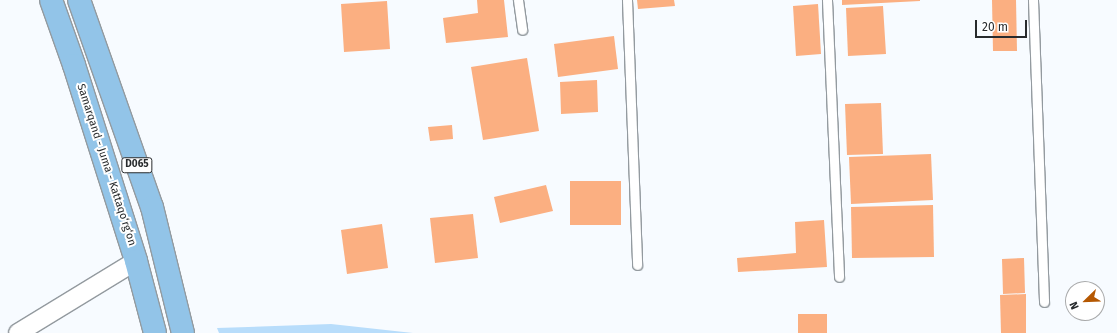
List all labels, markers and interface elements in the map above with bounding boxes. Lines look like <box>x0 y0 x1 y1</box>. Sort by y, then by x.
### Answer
scale bar <box>977 12 1029 38</box>
text: 20 m <box>982 20 1008 34</box>
street label: Samarqand - Juma - Kattaqo‘rg‘on <box>74 82 138 248</box>
road number: D065 <box>121 157 153 173</box>
north arrow <box>1065 281 1105 321</box>
text: N <box>1067 300 1082 311</box>

